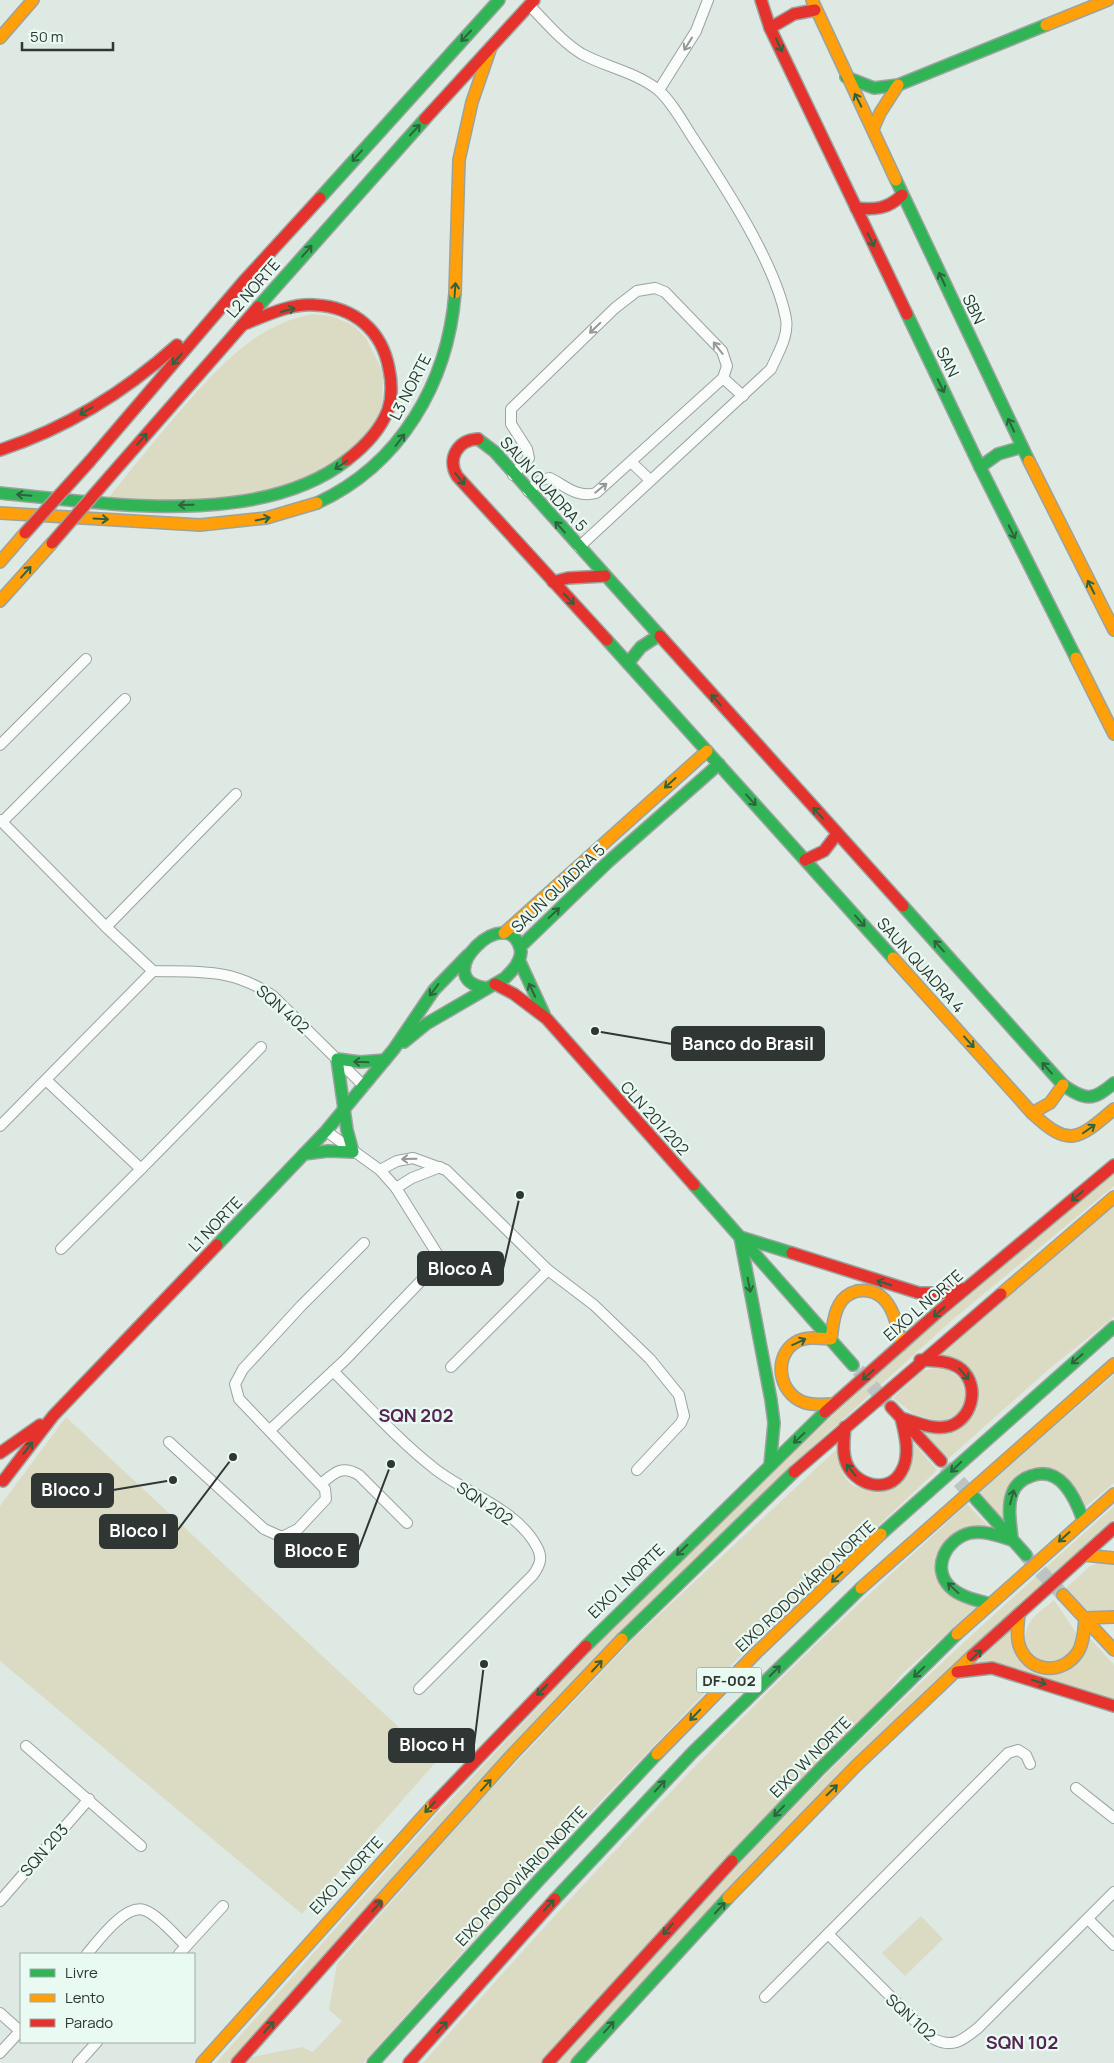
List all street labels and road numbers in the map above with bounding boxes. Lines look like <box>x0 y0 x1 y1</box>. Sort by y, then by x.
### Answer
street label: L2 NORTE <box>221 254 285 322</box>
street label: SBN <box>958 290 990 328</box>
street label: SAN <box>931 343 965 381</box>
street label: L3 NORTE <box>384 350 436 424</box>
street label: SAUN QUADRA 5 <box>495 432 593 536</box>
street label: SAUN QUADRA 5 <box>506 839 610 937</box>
street label: SAUN QUADRA 4 <box>872 913 970 1017</box>
street label: SQN 402 <box>252 980 314 1038</box>
street label: CLN 201/202 <box>616 1076 694 1160</box>
street label: L1 NORTE <box>183 1192 247 1256</box>
street label: EIXO L NORTE <box>879 1264 967 1346</box>
street label: SQN 202 <box>452 1476 518 1530</box>
street label: EIXO RODOVIÁRIO NORTE <box>730 1515 880 1657</box>
street label: EIXO L NORTE <box>583 1539 669 1623</box>
road number: DF-002 <box>696 1668 762 1692</box>
street label: EIXO W NORTE <box>765 1712 855 1802</box>
street label: EIXO RODOVIÁRIO NORTE <box>450 1801 592 1951</box>
street label: SQN 203 <box>15 1819 73 1881</box>
street label: EIXO L NORTE <box>304 1831 388 1919</box>
street label: SQN 102 <box>881 1989 941 2045</box>

